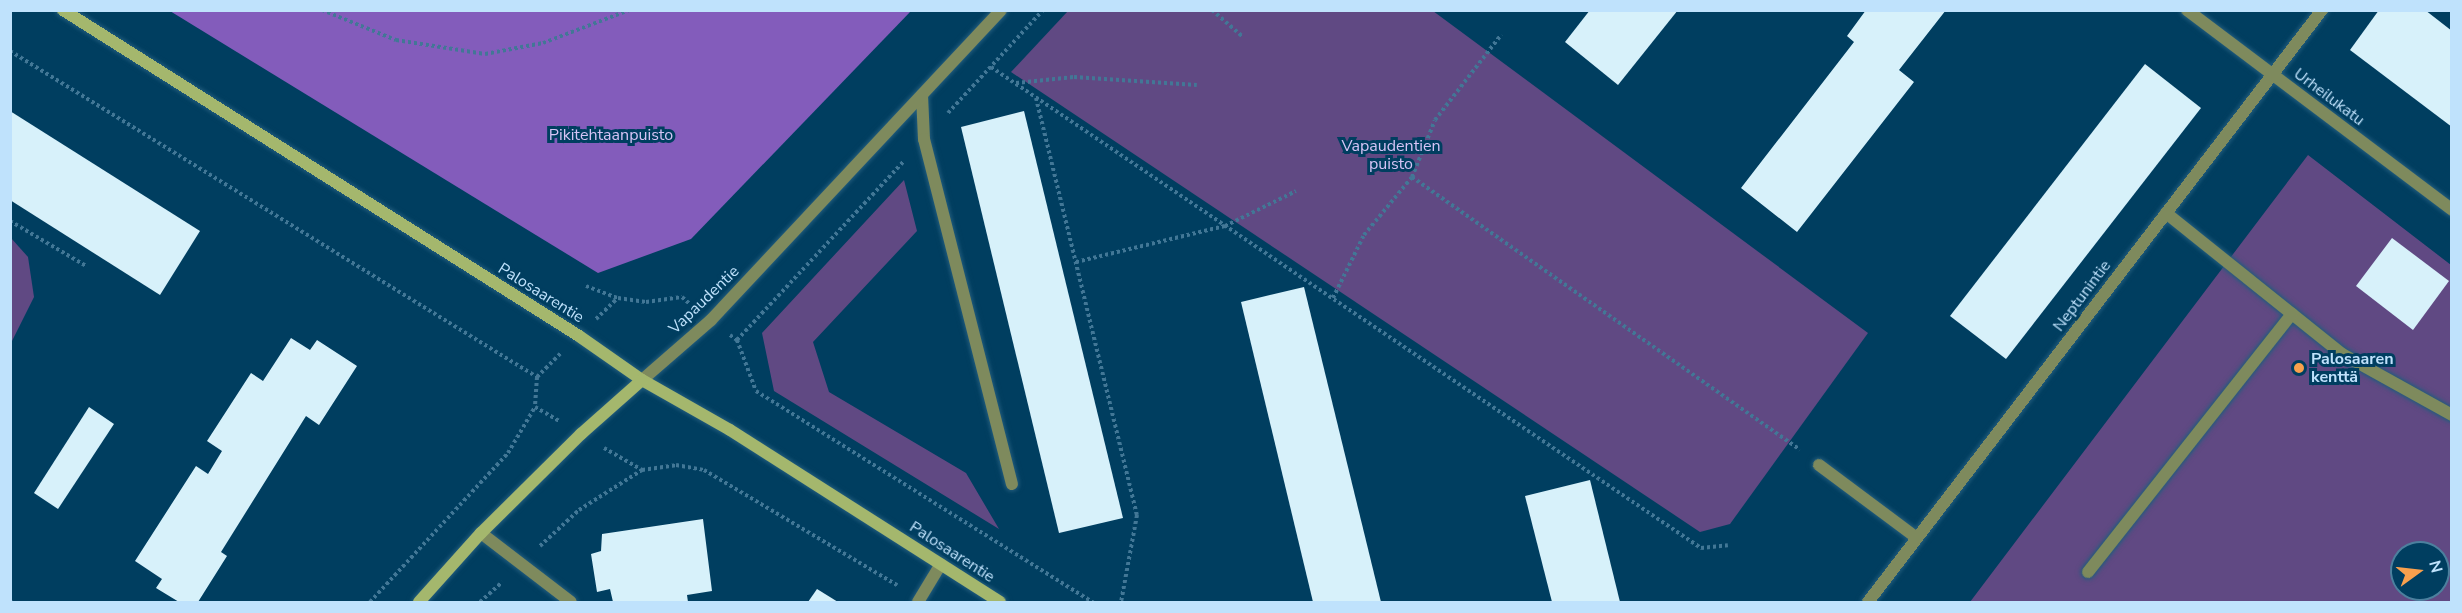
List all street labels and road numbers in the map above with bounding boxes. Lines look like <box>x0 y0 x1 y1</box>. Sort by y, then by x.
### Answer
street label: Urheilukatu <box>2290 64 2368 130</box>
street label: Neptunintie <box>2049 257 2115 335</box>
street label: Palosaarentie <box>495 259 587 327</box>
street label: Vapaudentie <box>665 262 743 338</box>
street label: Palosaarentie <box>906 517 998 587</box>

